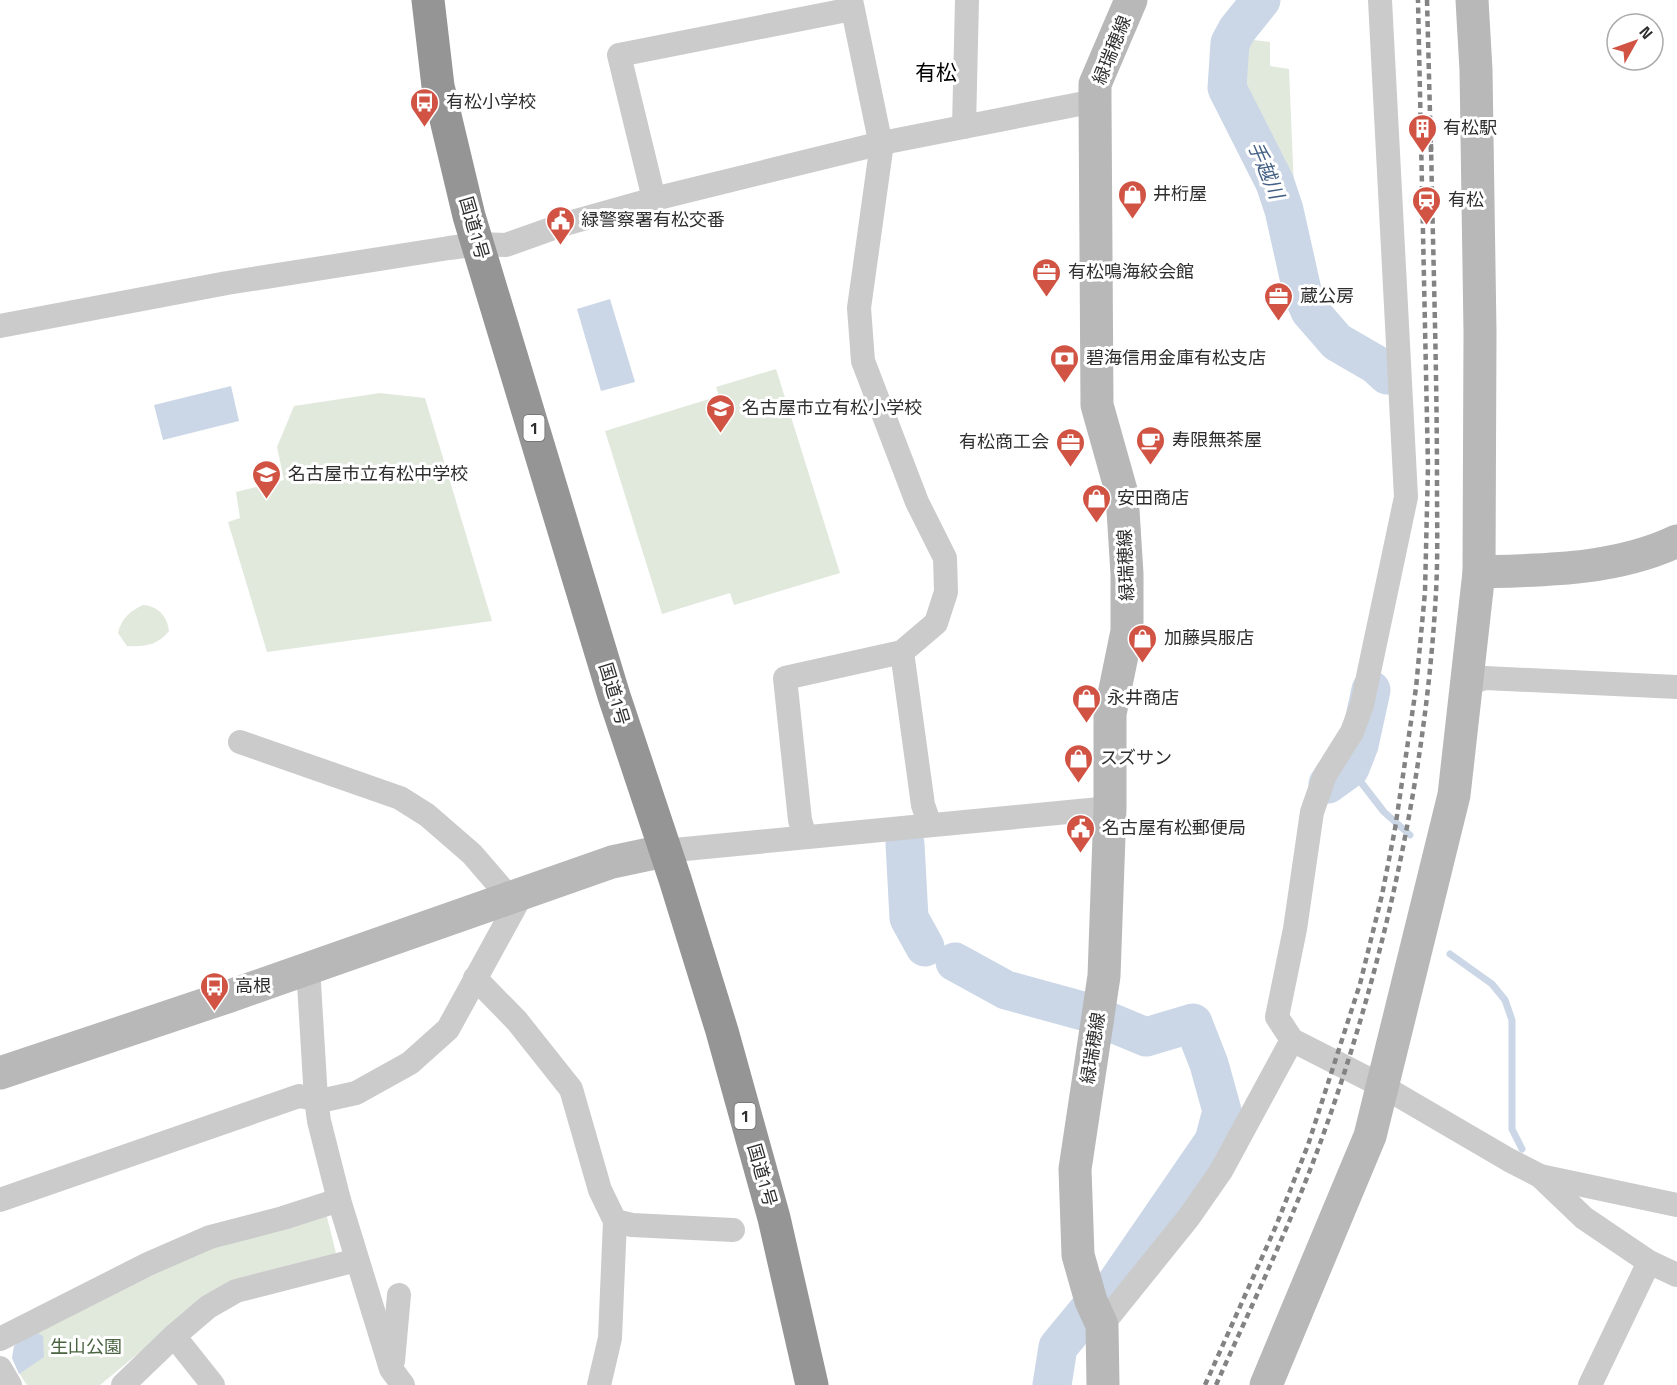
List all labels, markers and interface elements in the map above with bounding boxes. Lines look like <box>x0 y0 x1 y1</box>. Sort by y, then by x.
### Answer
street label: 緑瑞穂線 <box>1086 11 1138 88</box>
north arrow <box>1605 12 1665 72</box>
text: N <box>1634 20 1659 44</box>
district label: 有松 <box>915 56 957 88</box>
bus stop icon: 有松小学校 <box>409 86 441 128</box>
place label: 有松小学校 <box>446 88 536 115</box>
building icon: 有松駅 <box>1406 112 1438 154</box>
place label: 有松駅 <box>1443 114 1497 141</box>
water label: 手越川 <box>1240 136 1293 205</box>
shop icon: 井桁屋 <box>1116 178 1148 220</box>
place label: 井桁屋 <box>1153 180 1207 207</box>
station icon: 有松 <box>1411 184 1443 226</box>
place label: 有松 <box>1448 186 1484 213</box>
street label: 国道1号 <box>453 193 496 262</box>
public building icon: 緑警察署有松交番 <box>544 204 576 246</box>
place label: 緑警察署有松交番 <box>581 206 725 233</box>
office icon: 有松鳴海絞会館 <box>1031 256 1063 298</box>
place label: 有松鳴海絞会館 <box>1068 258 1194 285</box>
office icon: 蔵公房 <box>1263 280 1295 322</box>
place label: 蔵公房 <box>1300 282 1354 309</box>
bank icon: 碧海信用金庫有松支店 <box>1049 342 1081 384</box>
place label: 碧海信用金庫有松支店 <box>1086 344 1266 371</box>
school or university icon: 名古屋市立有松小学校 <box>705 392 737 434</box>
place label: 名古屋市立有松小学校 <box>742 394 922 421</box>
road number: 1 <box>524 415 544 441</box>
cafe icon: 寿限無茶屋 <box>1135 424 1167 466</box>
office icon: 有松商工会 <box>1054 426 1086 468</box>
place label: 寿限無茶屋 <box>1172 426 1262 453</box>
place label: 有松商工会 <box>959 428 1049 455</box>
school or university icon: 名古屋市立有松中学校 <box>251 458 283 500</box>
place label: 名古屋市立有松中学校 <box>288 460 468 487</box>
shop icon: 安田商店 <box>1080 482 1112 524</box>
place label: 安田商店 <box>1117 484 1189 511</box>
street label: 緑瑞穂線 <box>1111 529 1140 601</box>
shop icon: 加藤呉服店 <box>1127 622 1159 664</box>
place label: 加藤呉服店 <box>1164 624 1254 651</box>
street label: 国道1号 <box>592 659 637 728</box>
shop icon: 永井商店 <box>1070 682 1102 724</box>
place label: 永井商店 <box>1107 684 1179 711</box>
shop icon: スズサン <box>1063 742 1095 784</box>
place label: スズサン <box>1100 744 1172 771</box>
public building icon: 名古屋有松郵便局 <box>1065 812 1097 854</box>
place label: 名古屋有松郵便局 <box>1102 814 1246 841</box>
bus stop icon: 高根 <box>198 970 230 1012</box>
place label: 高根 <box>235 972 271 999</box>
street label: 緑瑞穂線 <box>1074 1010 1111 1086</box>
road number: 1 <box>734 1103 756 1129</box>
street label: 国道1号 <box>741 1140 784 1209</box>
park label: 生山公園 <box>50 1333 122 1360</box>

